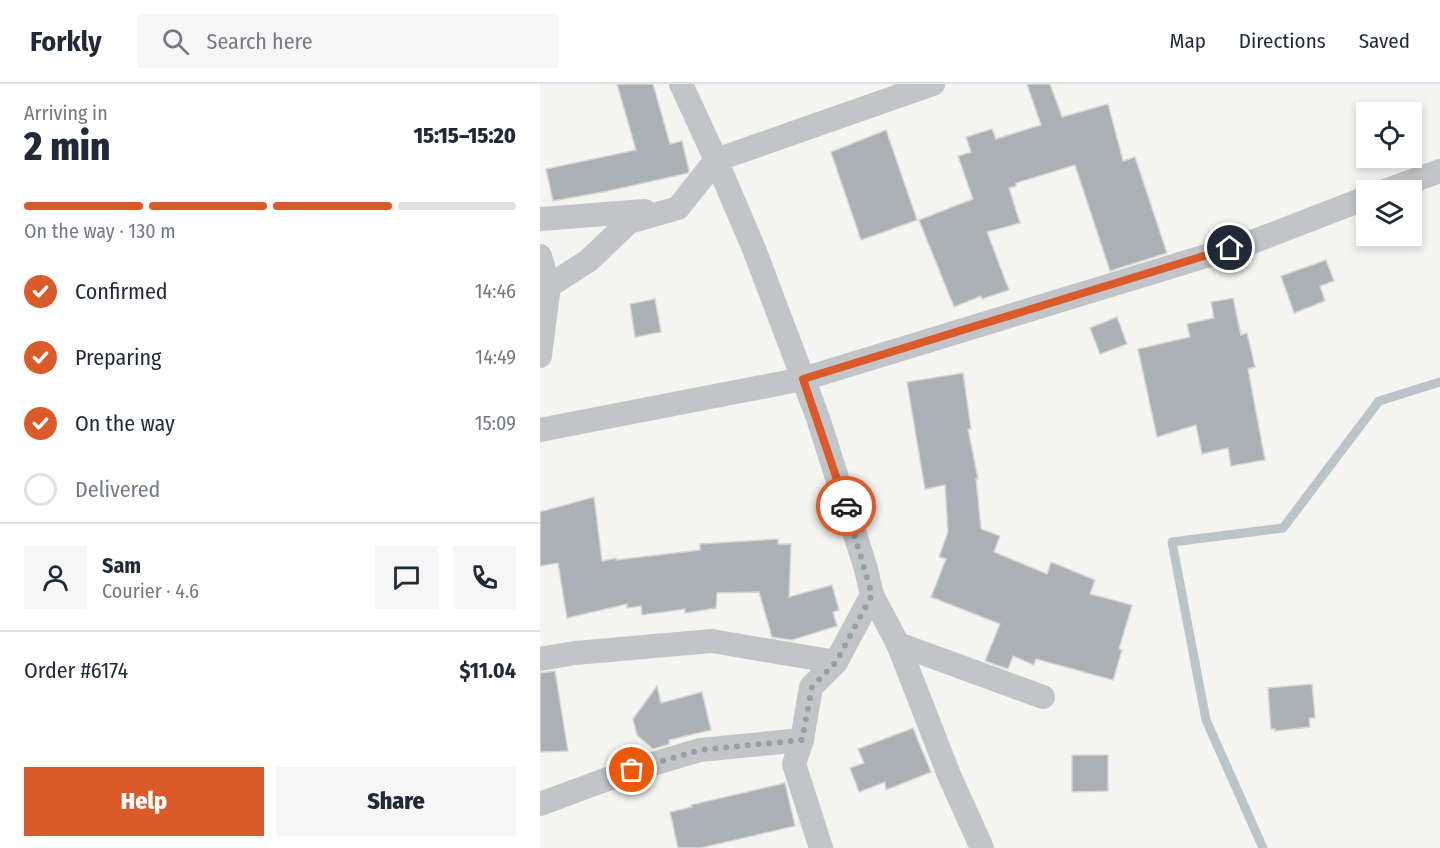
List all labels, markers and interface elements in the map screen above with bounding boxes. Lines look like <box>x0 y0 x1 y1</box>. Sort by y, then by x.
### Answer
search box <box>138 14 558 68</box>
text: Forkly <box>30 25 102 58</box>
icon: search <box>159 25 192 58</box>
text: Search here <box>207 28 313 55</box>
text: Map <box>1169 28 1206 54</box>
text: Directions <box>1239 28 1326 54</box>
text: Saved <box>1359 28 1410 54</box>
text: Arriving in <box>24 101 108 125</box>
map controls <box>1356 102 1422 246</box>
button: locate <box>1356 102 1422 168</box>
text: 15:15–15:20 <box>413 122 516 149</box>
text: 2 min <box>24 124 110 170</box>
button: layers <box>1356 180 1422 246</box>
text: On the way · 130 m <box>24 219 176 243</box>
pin <box>1204 222 1255 273</box>
icon: home <box>1213 231 1246 264</box>
icon: check <box>24 275 57 308</box>
text: Confirmed <box>75 278 168 305</box>
text: 14:46 <box>475 279 516 303</box>
icon: check <box>24 341 57 374</box>
text: Preparing <box>75 344 161 371</box>
text: 14:49 <box>475 345 516 369</box>
icon: check <box>24 407 57 440</box>
text: On the way <box>75 410 175 437</box>
text: 15:09 <box>475 411 516 435</box>
text: Delivered <box>75 476 160 503</box>
courier <box>816 476 876 536</box>
icon: car <box>830 490 863 523</box>
button: person <box>24 546 87 609</box>
button: chat <box>375 546 438 609</box>
button: phone <box>453 546 516 609</box>
text: Sam <box>102 552 141 579</box>
text: Courier · 4.6 <box>102 579 199 603</box>
text: Order #6174 <box>24 657 128 684</box>
text: $11.04 <box>460 657 516 684</box>
pin <box>606 744 657 795</box>
icon: bag <box>615 753 648 786</box>
button: Help <box>24 767 264 836</box>
button: Share <box>276 767 516 836</box>

